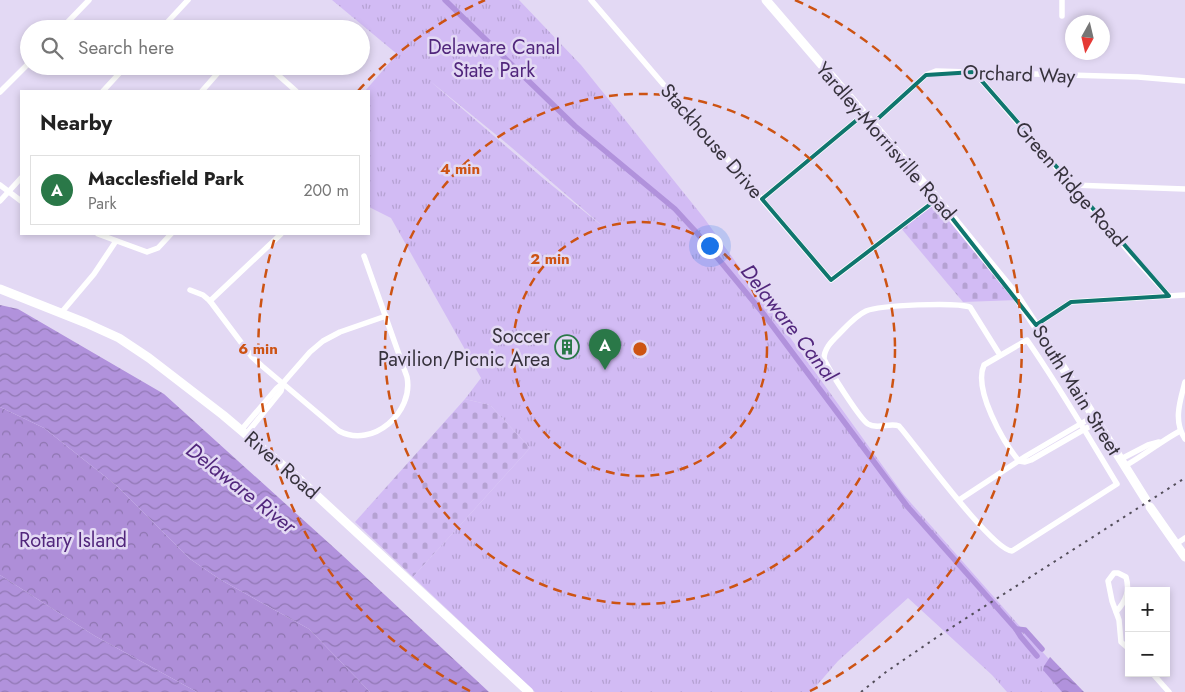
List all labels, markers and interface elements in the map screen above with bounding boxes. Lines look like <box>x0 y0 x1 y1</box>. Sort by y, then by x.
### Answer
north arrow <box>1065 15 1110 60</box>
search box <box>20 20 370 75</box>
park label: Delaware Canal State Park <box>428 33 560 85</box>
icon: search <box>38 34 66 62</box>
text: Search here <box>78 34 174 61</box>
street label: Yardley-Morrisville Road <box>809 56 963 227</box>
street label: Orchard Way <box>962 58 1076 91</box>
street label: Stackhouse Drive <box>653 77 770 205</box>
text: Nearby <box>40 108 112 138</box>
street label: Green Ridge Road <box>1008 115 1133 253</box>
text: 4 min <box>440 158 480 180</box>
text: Macclesfield Park <box>88 165 244 192</box>
text: A <box>51 179 63 202</box>
text: 200 m <box>303 179 349 202</box>
text: Park <box>88 192 117 215</box>
your location <box>697 233 723 259</box>
text: 2 min <box>530 248 570 270</box>
water label: Delaware Canal <box>733 258 845 389</box>
street label: South Main Street <box>1025 319 1128 461</box>
place label: Soccer Pavilion/Picnic Area <box>378 322 550 374</box>
pin: A <box>589 329 621 370</box>
building icon: Soccer Pavilion/Picnic Area <box>554 334 580 360</box>
text: 6 min <box>238 338 278 360</box>
centre of rings <box>631 340 649 358</box>
street label: River Road <box>238 425 326 506</box>
water label: Delaware River <box>180 435 303 541</box>
park label: Rotary Island <box>19 526 127 555</box>
map controls <box>1125 587 1170 677</box>
button: + <box>1125 587 1170 632</box>
button: − <box>1125 632 1170 677</box>

